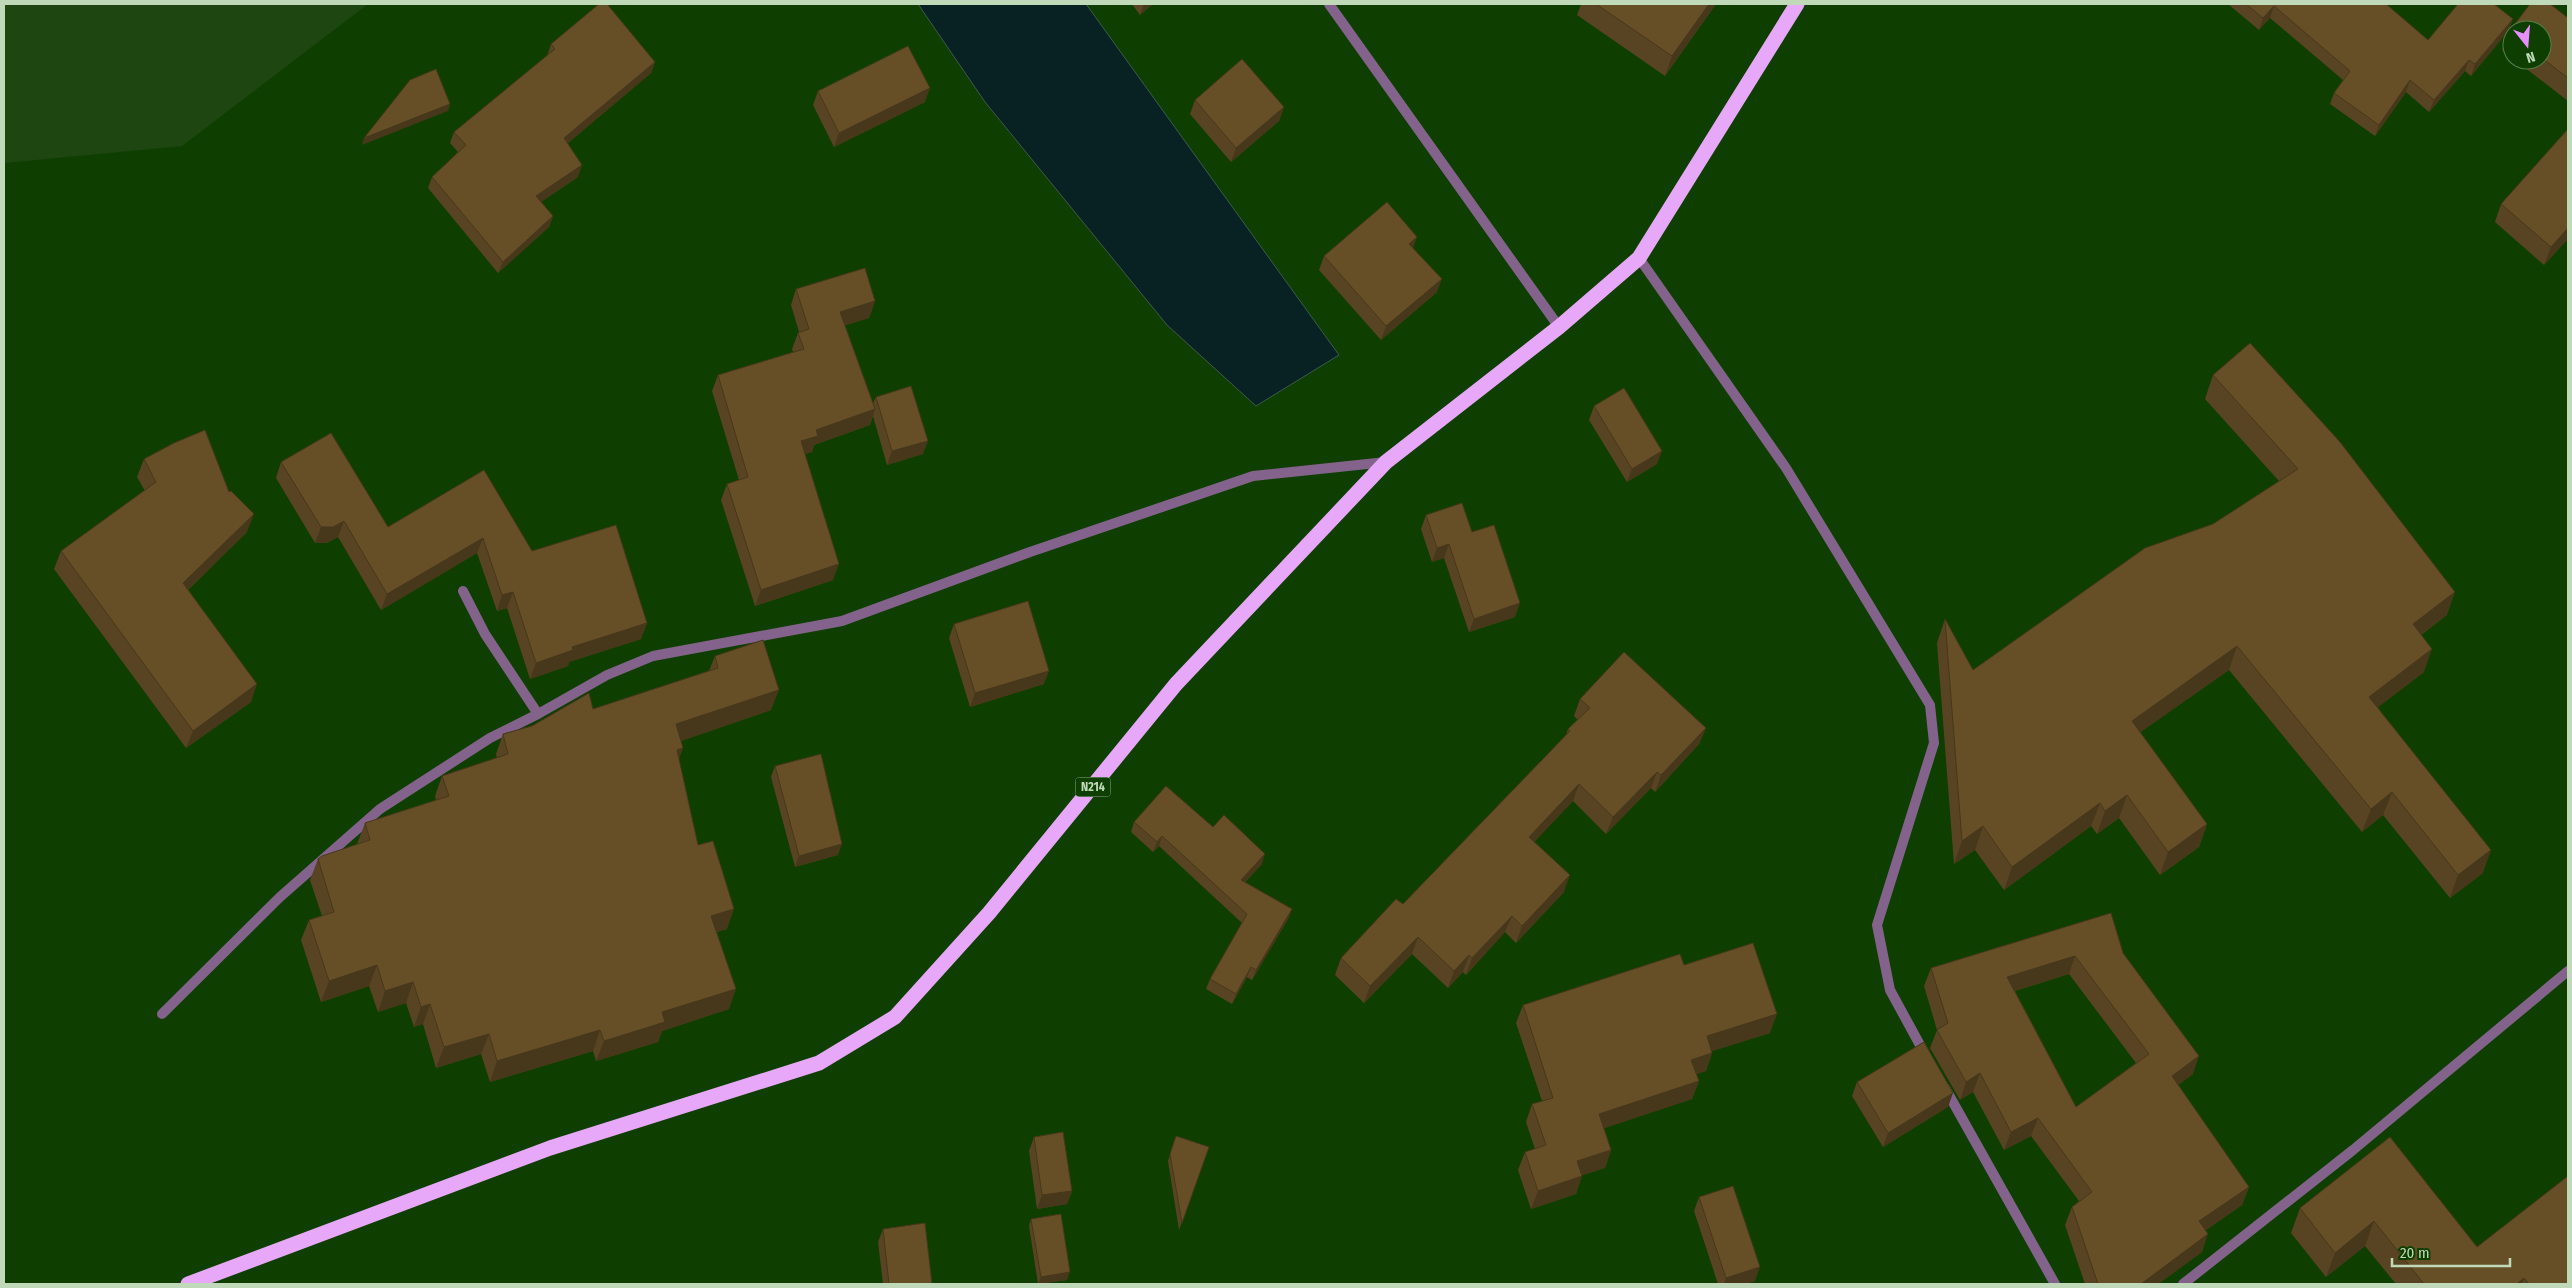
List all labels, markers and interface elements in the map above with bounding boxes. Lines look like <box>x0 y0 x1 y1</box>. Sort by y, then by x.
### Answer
north arrow <box>2502 20 2552 70</box>
text: N <box>2524 48 2537 66</box>
road number: N214 <box>1076 778 1110 796</box>
scale bar <box>2392 1236 2510 1268</box>
text: 20 m <box>2400 1244 2430 1262</box>

